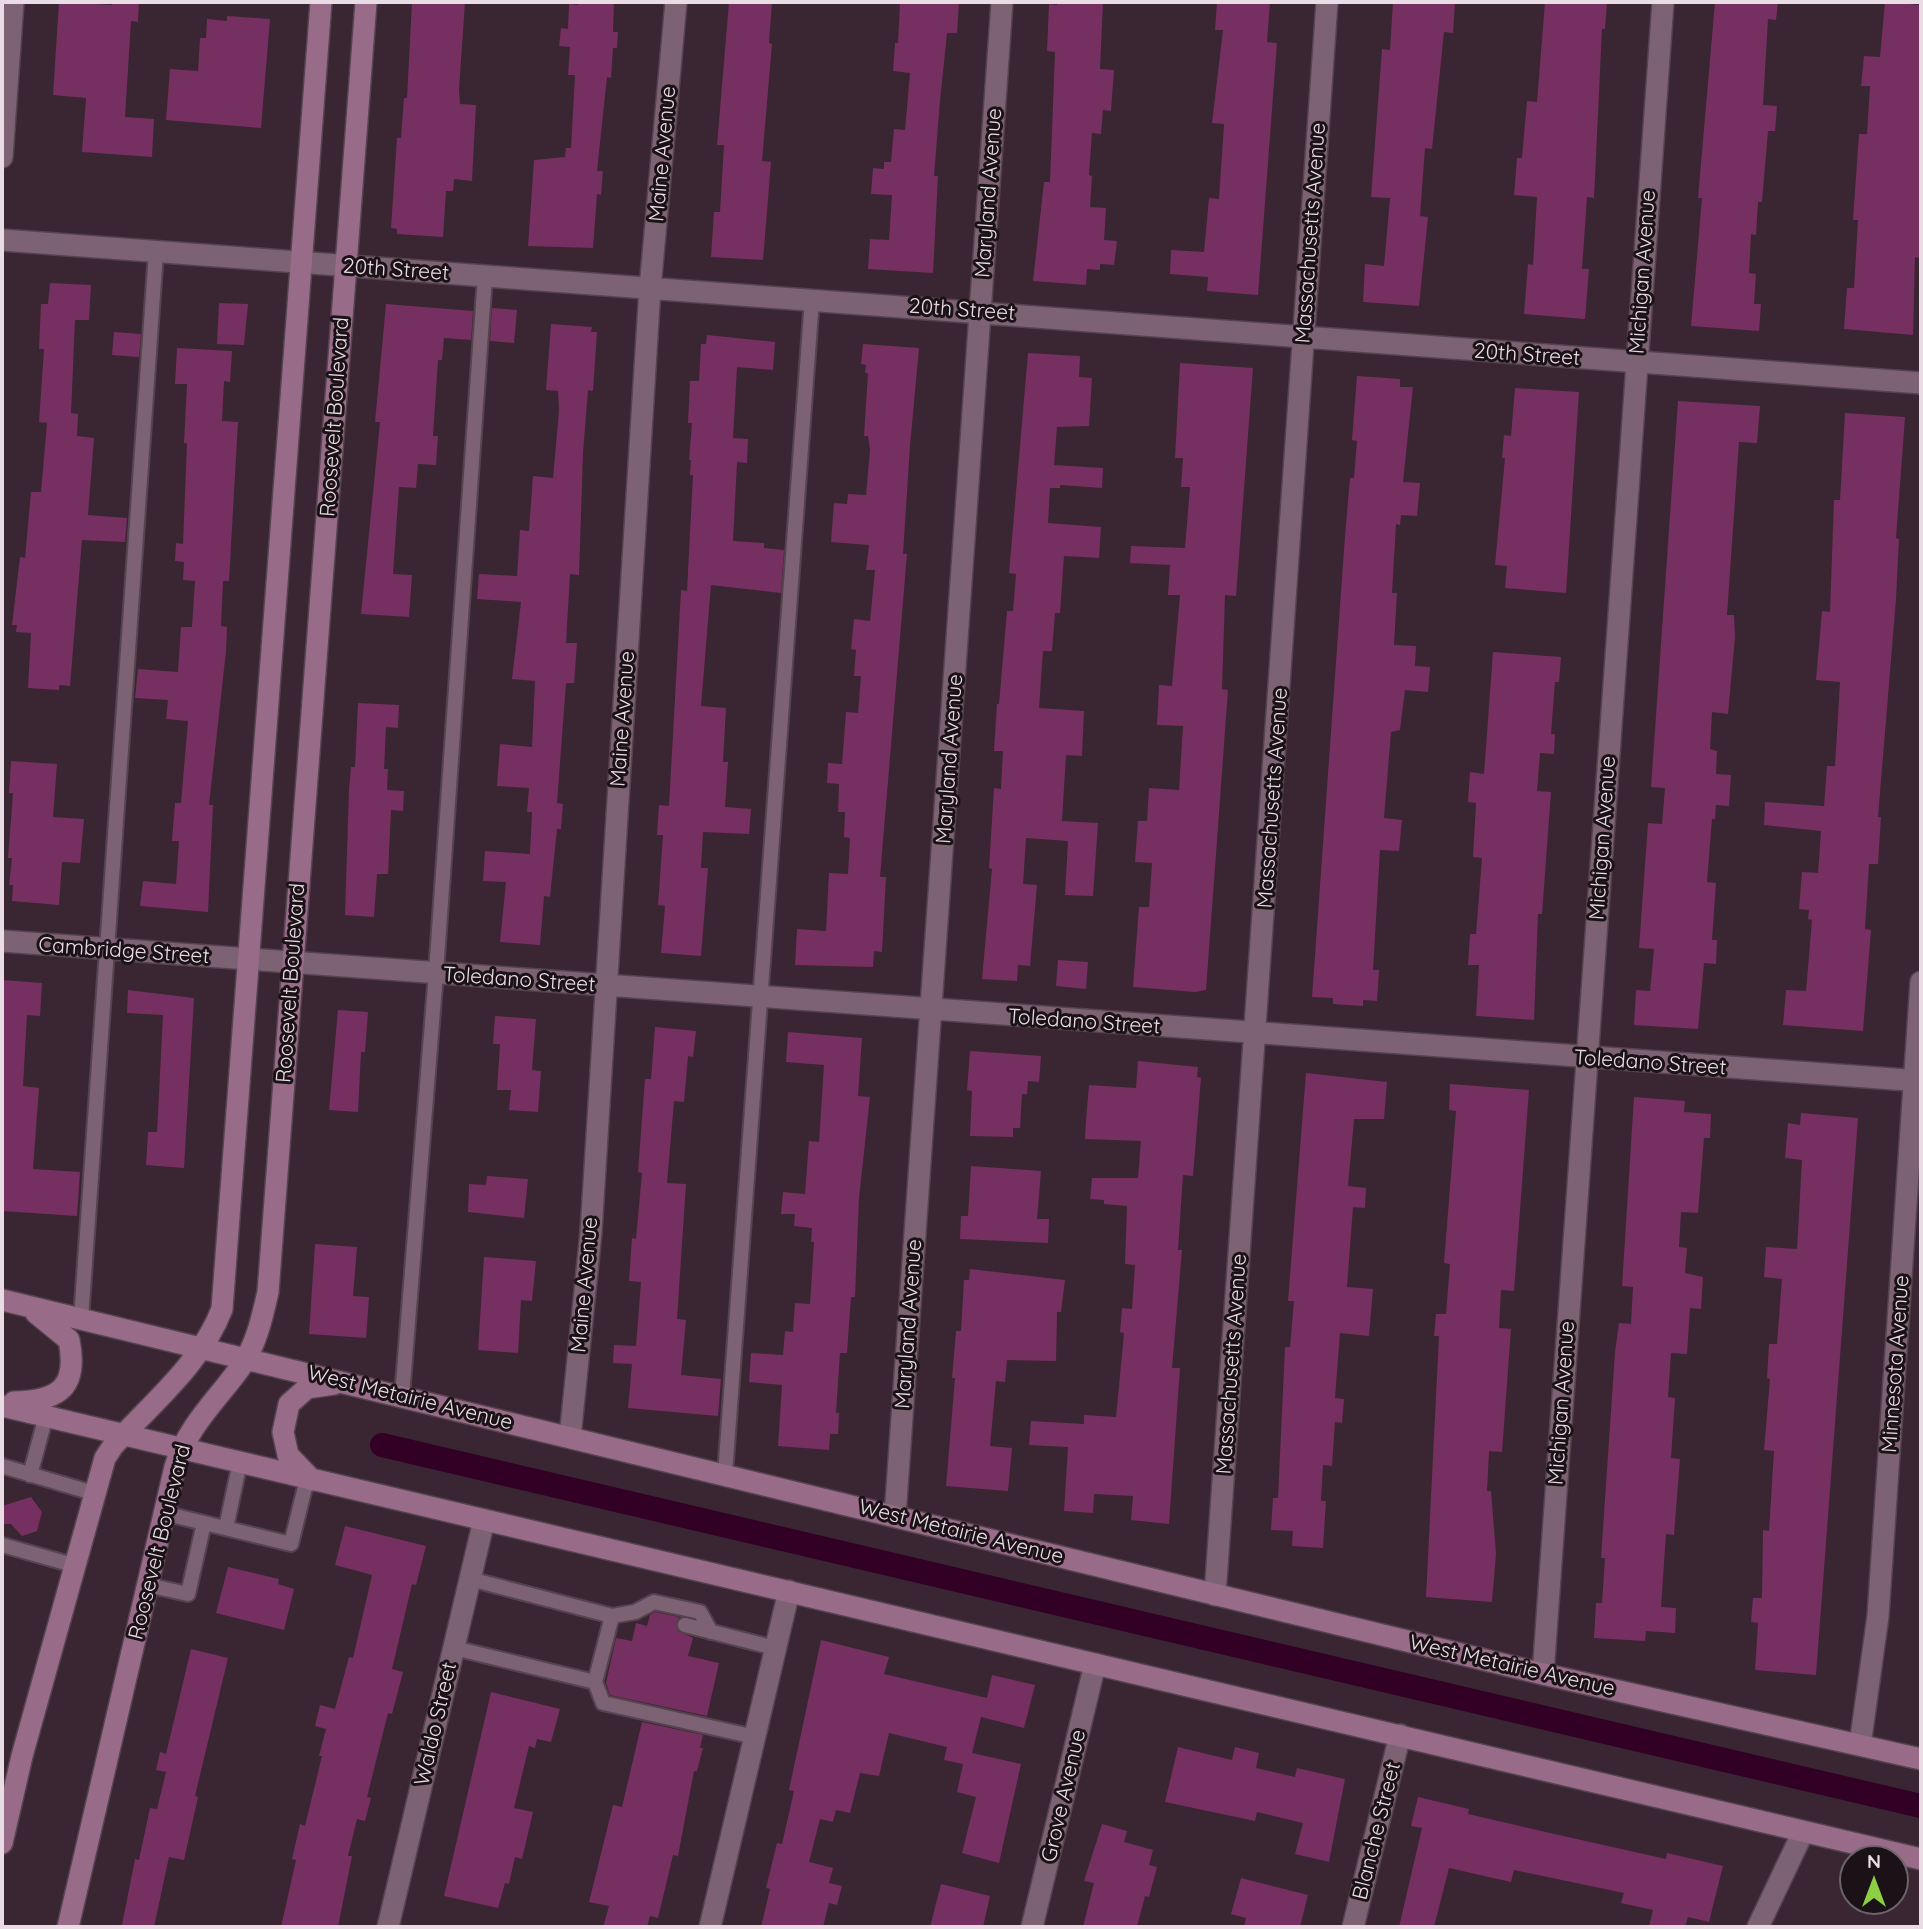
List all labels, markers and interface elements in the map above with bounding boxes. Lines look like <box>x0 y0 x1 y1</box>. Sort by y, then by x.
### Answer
street label: Maine Avenue <box>645 85 681 223</box>
street label: Maryland Avenue <box>970 107 1008 279</box>
street label: Massachusetts Avenue <box>1291 122 1331 344</box>
street label: Michigan Avenue <box>1625 189 1661 355</box>
street label: 20th Street <box>342 254 450 286</box>
street label: 20th Street <box>908 294 1016 326</box>
street label: Roosevelt Boulevard <box>315 316 355 518</box>
street label: 20th Street <box>1473 339 1581 371</box>
street label: Maine Avenue <box>606 650 640 788</box>
street label: Maryland Avenue <box>931 673 969 845</box>
street label: Massachusetts Avenue <box>1253 687 1293 909</box>
street label: Michigan Avenue <box>1585 755 1621 921</box>
street label: Roosevelt Boulevard <box>271 882 311 1084</box>
street label: Cambridge Street <box>38 932 210 970</box>
street label: Toledano Street <box>442 962 596 998</box>
street label: Toledano Street <box>1007 1004 1161 1040</box>
street label: Toledano Street <box>1573 1045 1727 1081</box>
street label: Maine Avenue <box>567 1216 603 1354</box>
street label: Maryland Avenue <box>890 1238 928 1410</box>
street label: Massachusetts Avenue <box>1212 1253 1252 1475</box>
street label: Minnesota Avenue <box>1877 1274 1915 1454</box>
street label: Michigan Avenue <box>1544 1320 1580 1486</box>
street label: West Metairie Avenue <box>305 1360 515 1436</box>
street label: Roosevelt Boulevard <box>124 1442 196 1642</box>
street label: West Metairie Avenue <box>856 1494 1066 1570</box>
street label: West Metairie Avenue <box>1407 1630 1617 1702</box>
street label: Waldo Street <box>410 1660 462 1788</box>
street label: Grove Avenue <box>1037 1727 1091 1865</box>
street label: Blanche Street <box>1348 1759 1406 1903</box>
north arrow <box>1839 1845 1909 1915</box>
text: N <box>1867 1849 1881 1873</box>

